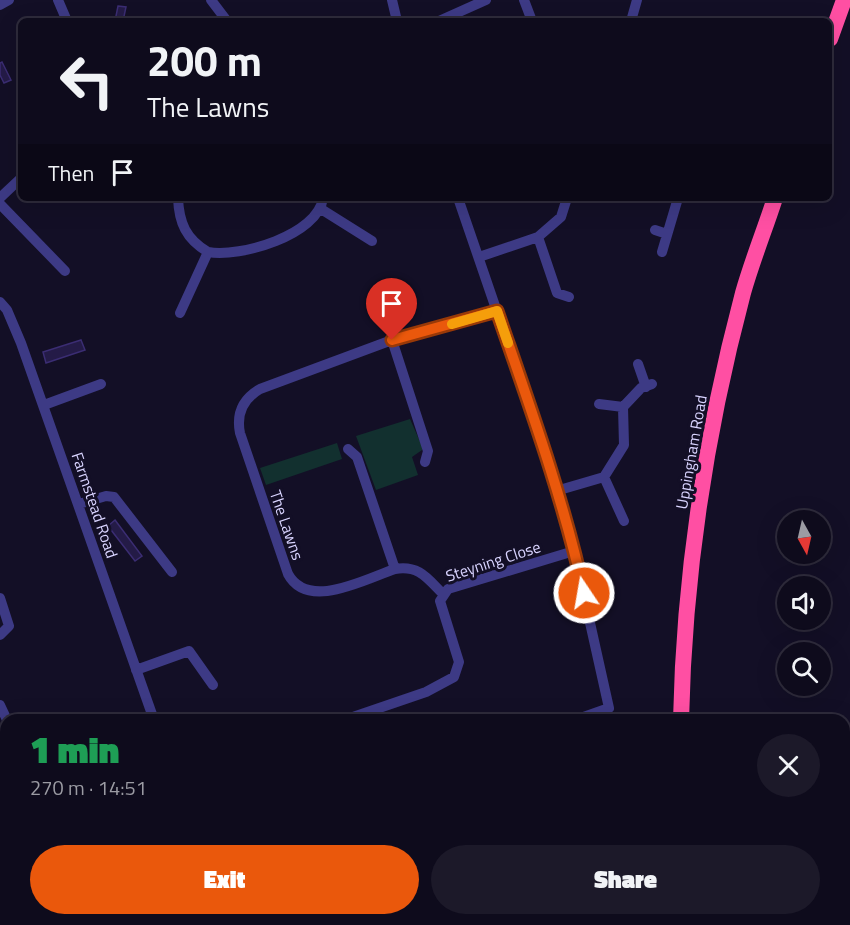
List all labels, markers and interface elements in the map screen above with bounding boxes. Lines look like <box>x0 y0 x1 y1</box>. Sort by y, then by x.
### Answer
text: 200 m <box>147 28 262 92</box>
icon: left <box>48 42 126 120</box>
text: The Lawns <box>147 86 269 127</box>
text: Then <box>48 156 94 190</box>
icon: arrive <box>106 156 139 189</box>
pin <box>366 278 417 340</box>
icon: arrive <box>375 287 408 320</box>
street label: Uppingham Road <box>669 393 713 511</box>
street label: Farmstead Road <box>66 449 124 561</box>
street label: The Lawns <box>264 487 310 563</box>
north arrow <box>777 510 831 564</box>
map controls <box>777 510 831 696</box>
street label: Steyning Close <box>442 534 544 588</box>
position arrow <box>552 561 616 625</box>
button: sound <box>777 576 831 630</box>
button: search <box>777 642 831 696</box>
text: 1 min <box>30 722 119 777</box>
button: close <box>757 734 820 797</box>
text: 270 m · 14:51 <box>30 772 147 803</box>
button: Exit <box>30 845 419 914</box>
button: Share <box>431 845 820 914</box>

